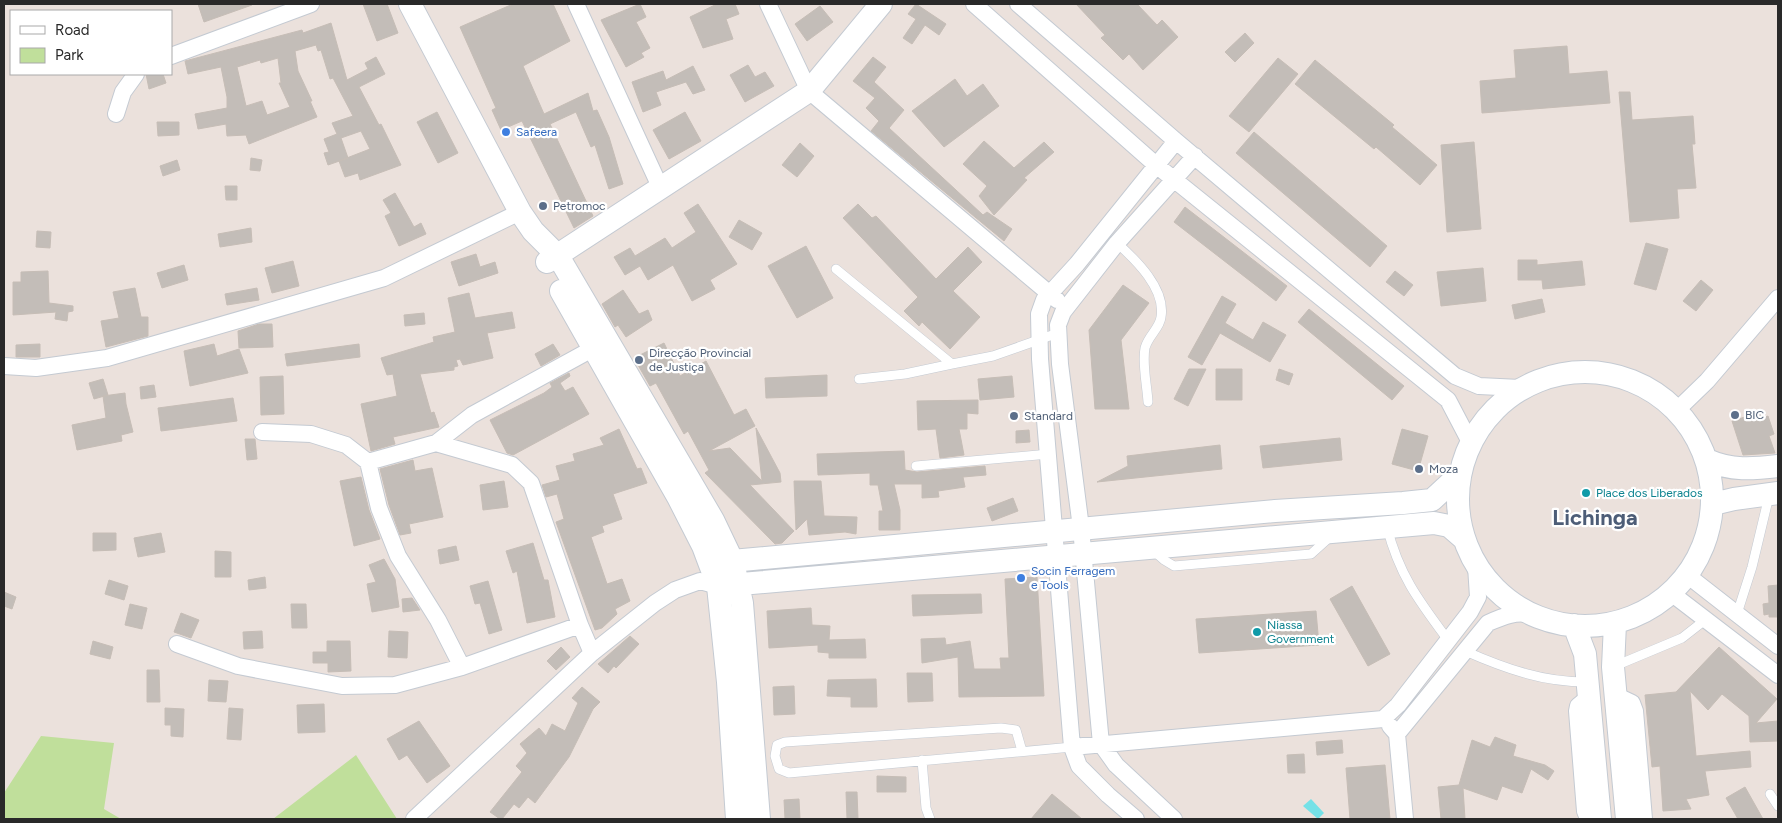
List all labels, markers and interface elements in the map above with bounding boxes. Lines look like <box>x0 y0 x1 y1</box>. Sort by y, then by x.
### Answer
legend <box>10 10 172 75</box>
text: Road <box>55 21 90 39</box>
text: Park <box>55 46 84 64</box>
place label: Safeera <box>516 125 557 139</box>
marker: Safeera <box>500 126 512 138</box>
place label: Petromoc <box>553 199 606 213</box>
marker: Petromoc <box>537 200 549 212</box>
place label: Direcção Provincial de Justiça <box>649 346 751 374</box>
marker: Direcção Provincial de Justiça <box>633 354 645 366</box>
place label: BIC <box>1745 408 1765 422</box>
place label: Standard <box>1024 409 1073 423</box>
marker: BIC <box>1729 409 1741 421</box>
marker: Standard <box>1008 410 1020 422</box>
place label: Moza <box>1429 462 1458 476</box>
marker: Moza <box>1413 463 1425 475</box>
place label: Place dos Liberados <box>1596 486 1703 500</box>
marker: Place dos Liberados <box>1580 487 1592 499</box>
district label: Lichinga <box>1552 504 1638 531</box>
place label: Socin Ferragem e Tools <box>1031 564 1115 592</box>
marker: Socin Ferragem e Tools <box>1015 572 1027 584</box>
place label: Niassa Government <box>1267 618 1335 646</box>
marker: Niassa Government <box>1251 626 1263 638</box>

